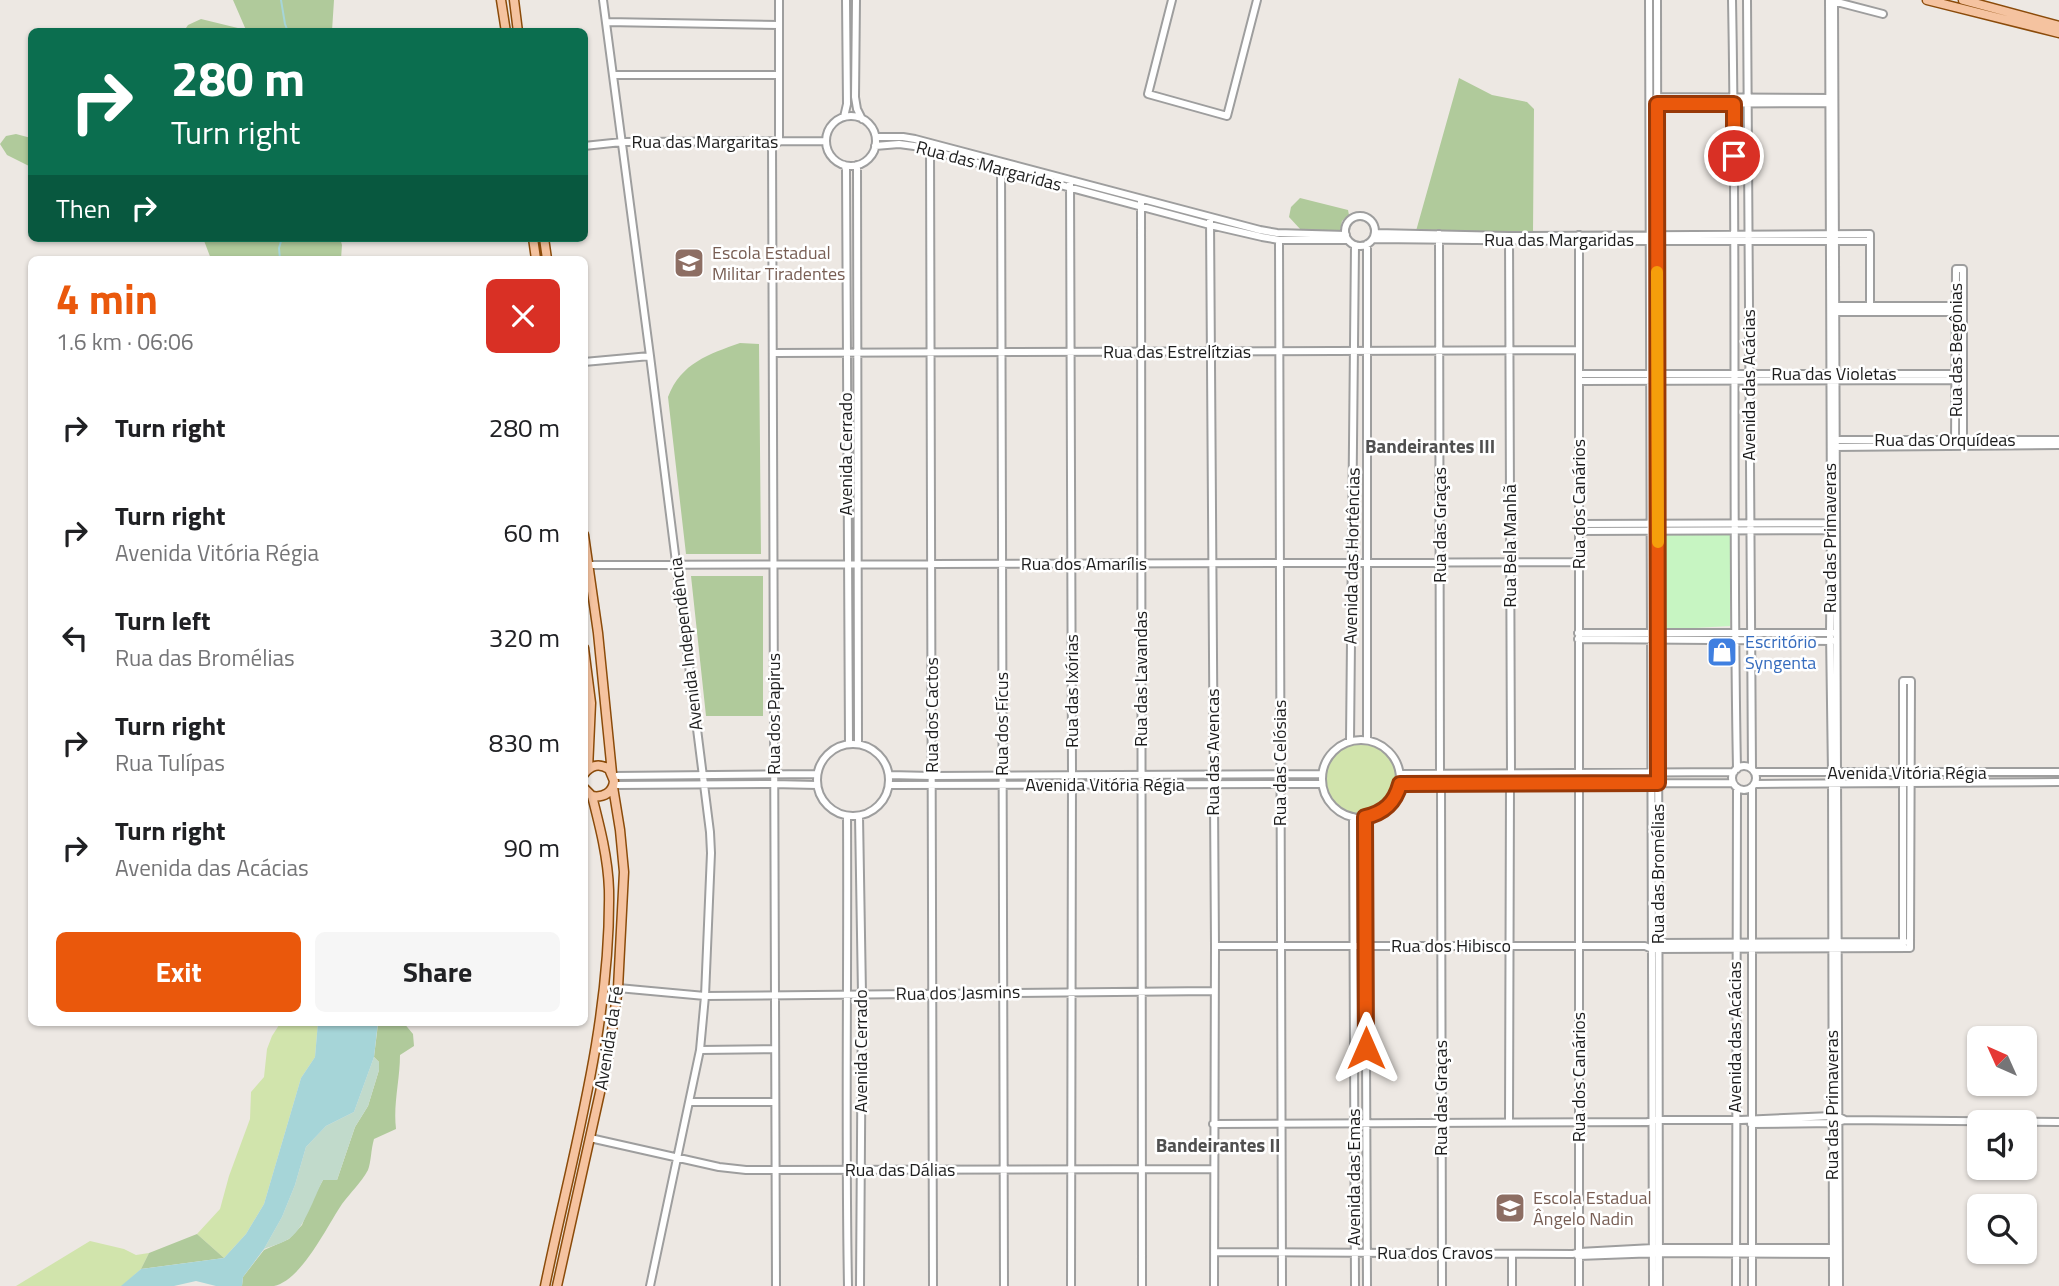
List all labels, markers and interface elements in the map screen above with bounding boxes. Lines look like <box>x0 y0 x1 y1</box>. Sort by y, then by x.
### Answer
text: 280 m <box>171 40 305 115</box>
icon: right <box>56 56 147 147</box>
text: Turn right <box>171 108 300 156</box>
pin <box>1704 126 1764 186</box>
street label: Rua das Margaritas <box>632 128 778 155</box>
street label: Rua das Margaridas <box>913 133 1065 198</box>
icon: arrive <box>1715 137 1753 175</box>
text: Then <box>56 189 111 228</box>
icon: right <box>125 189 163 227</box>
street label: Rua das Margaridas <box>1484 226 1634 253</box>
place label: Escola Estadual Militar Tiradentes <box>712 239 845 287</box>
school or university icon: Escola Estadual Militar Tiradentes <box>672 246 706 280</box>
text: 4 min <box>56 266 158 330</box>
button: close <box>486 279 560 353</box>
street label: Rua das Begônias <box>1942 283 1969 417</box>
street label: Avenida das Acácias <box>1735 309 1762 461</box>
text: 1.6 km · 06:06 <box>56 324 194 359</box>
street label: Rua das Estrelítzias <box>1103 338 1251 365</box>
street label: Rua das Violetas <box>1771 360 1897 387</box>
street label: Avenida Cerrado <box>832 392 859 516</box>
text: Turn right <box>115 408 226 447</box>
text: 280 m <box>489 408 560 447</box>
icon: right <box>56 409 94 447</box>
street label: Rua das Orquídeas <box>1874 426 2016 453</box>
district label: Bandeirantes III <box>1365 431 1495 460</box>
street label: Rua dos Canários <box>1565 439 1592 569</box>
street label: Rua das Primaveras <box>1816 463 1843 613</box>
street label: Avenida das Hortências <box>1336 467 1367 645</box>
street label: Rua das Graças <box>1426 467 1453 583</box>
street label: Rua Bela Manhã <box>1496 484 1523 608</box>
text: Turn right <box>115 496 226 535</box>
text: 60 m <box>503 513 560 552</box>
icon: right <box>56 514 94 552</box>
text: Avenida Vitória Régia <box>115 535 319 570</box>
street label: Rua dos Amarílis <box>1021 550 1147 577</box>
street label: Avenida Independência <box>661 556 710 732</box>
text: Turn left <box>115 601 210 640</box>
street label: Rua das Lavandas <box>1127 611 1154 747</box>
text: 320 m <box>489 618 560 657</box>
icon: left <box>56 619 94 657</box>
place label: Escritório Syngenta <box>1745 628 1817 676</box>
street label: Rua das Ixórias <box>1058 634 1085 748</box>
shop icon: Escritório Syngenta <box>1705 635 1739 669</box>
text: Rua das Bromélias <box>115 640 295 675</box>
street label: Rua dos Papirus <box>760 653 787 775</box>
street label: Rua dos Cactos <box>918 657 945 773</box>
street label: Rua dos Fícus <box>988 672 1015 776</box>
street label: Rua das Avencas <box>1199 688 1226 816</box>
street label: Rua das Celósias <box>1266 700 1293 826</box>
text: Turn right <box>115 706 226 745</box>
text: 830 m <box>489 723 560 762</box>
icon: right <box>56 724 94 762</box>
text: Rua Tulípas <box>115 745 225 780</box>
street label: Avenida Vitória Régia <box>1827 759 1987 786</box>
street label: Avenida Vitória Régia <box>1025 771 1185 798</box>
street label: Rua das Bromélias <box>1644 804 1671 944</box>
text: Turn right <box>115 811 226 850</box>
text: 90 m <box>503 828 560 867</box>
icon: right <box>56 829 94 867</box>
text: Avenida das Acácias <box>115 850 309 885</box>
button: Exit <box>56 932 301 1012</box>
button: Share <box>315 932 560 1012</box>
street label: Rua dos Hibisco <box>1391 932 1511 959</box>
street label: Avenida das Acácias <box>1721 961 1748 1113</box>
street label: Rua dos Jasmins <box>895 978 1020 1007</box>
street label: Avenida da Fé <box>587 984 630 1092</box>
street label: Avenida Cerrado <box>847 989 874 1113</box>
position arrow <box>1329 1011 1403 1085</box>
street label: Rua dos Canários <box>1565 1012 1592 1142</box>
north arrow <box>1967 1026 2037 1096</box>
map controls <box>1967 1026 2037 1264</box>
street label: Rua das Primaveras <box>1818 1030 1845 1180</box>
street label: Rua das Graças <box>1427 1040 1454 1156</box>
street label: Avenida das Emas <box>1340 1108 1367 1246</box>
button: sound <box>1967 1110 2037 1180</box>
district label: Bandeirantes II <box>1156 1130 1280 1159</box>
street label: Rua das Dálias <box>845 1156 955 1183</box>
place label: Escola Estadual Ângelo Nadin <box>1533 1184 1652 1232</box>
school or university icon: Escola Estadual Ângelo Nadin <box>1493 1191 1527 1225</box>
button: search <box>1967 1194 2037 1264</box>
street label: Rua dos Cravos <box>1377 1239 1493 1266</box>

